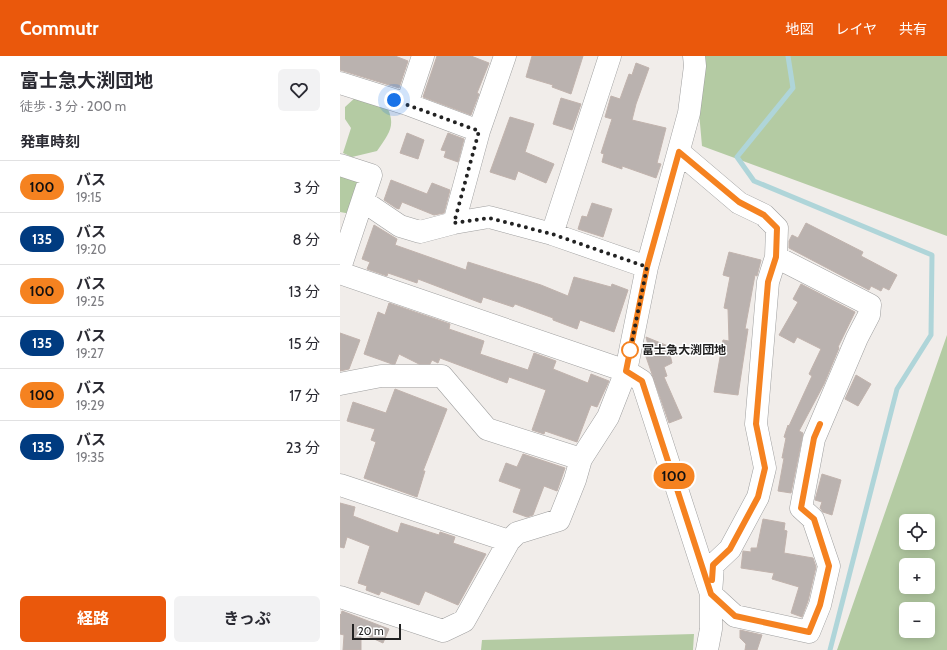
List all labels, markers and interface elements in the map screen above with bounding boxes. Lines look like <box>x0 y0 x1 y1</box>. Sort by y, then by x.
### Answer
text: Commutr <box>20 17 98 40</box>
text: 地図 <box>785 20 813 38</box>
text: レイヤ <box>835 20 877 38</box>
text: 共有 <box>899 20 927 38</box>
text: 富士急大渕団地 <box>20 69 153 92</box>
button: heart <box>278 69 320 111</box>
your location <box>384 90 404 110</box>
text: 徒歩 · 3 分 · 200 m <box>20 98 126 114</box>
text: 発車時刻 <box>20 133 80 151</box>
text: バス <box>76 171 106 189</box>
text: 100 <box>30 178 54 196</box>
text: 3 分 <box>294 179 320 197</box>
text: 19:15 <box>76 189 102 205</box>
text: バス <box>76 223 106 241</box>
text: 135 <box>32 230 52 248</box>
text: 8 分 <box>293 231 320 249</box>
text: 19:20 <box>76 241 106 257</box>
text: バス <box>76 275 106 293</box>
text: 100 <box>30 282 54 300</box>
text: 13 分 <box>289 283 320 301</box>
text: 19:25 <box>76 293 104 309</box>
text: バス <box>76 327 106 345</box>
text: 135 <box>32 334 52 352</box>
text: 15 分 <box>289 335 320 353</box>
marker: 富士急大渕団地 <box>621 341 639 359</box>
place label: 富士急大渕団地 <box>642 342 726 357</box>
text: 19:27 <box>76 345 104 361</box>
text: バス <box>76 379 106 397</box>
text: 100 <box>30 386 54 404</box>
text: 17 分 <box>289 387 320 405</box>
text: 19:29 <box>76 397 105 413</box>
text: バス <box>76 431 106 449</box>
text: 135 <box>32 438 52 456</box>
text: 23 分 <box>286 439 320 457</box>
text: 19:35 <box>76 449 104 465</box>
line badge: 100 <box>651 463 697 489</box>
text: 100 <box>662 467 686 485</box>
map controls <box>899 514 935 638</box>
button: locate <box>899 514 935 550</box>
button: + <box>899 558 935 594</box>
button: 経路 <box>20 596 166 642</box>
button: きっぷ <box>174 596 320 642</box>
button: − <box>899 602 935 638</box>
scale bar <box>352 622 401 641</box>
text: 20 m <box>358 624 384 638</box>

